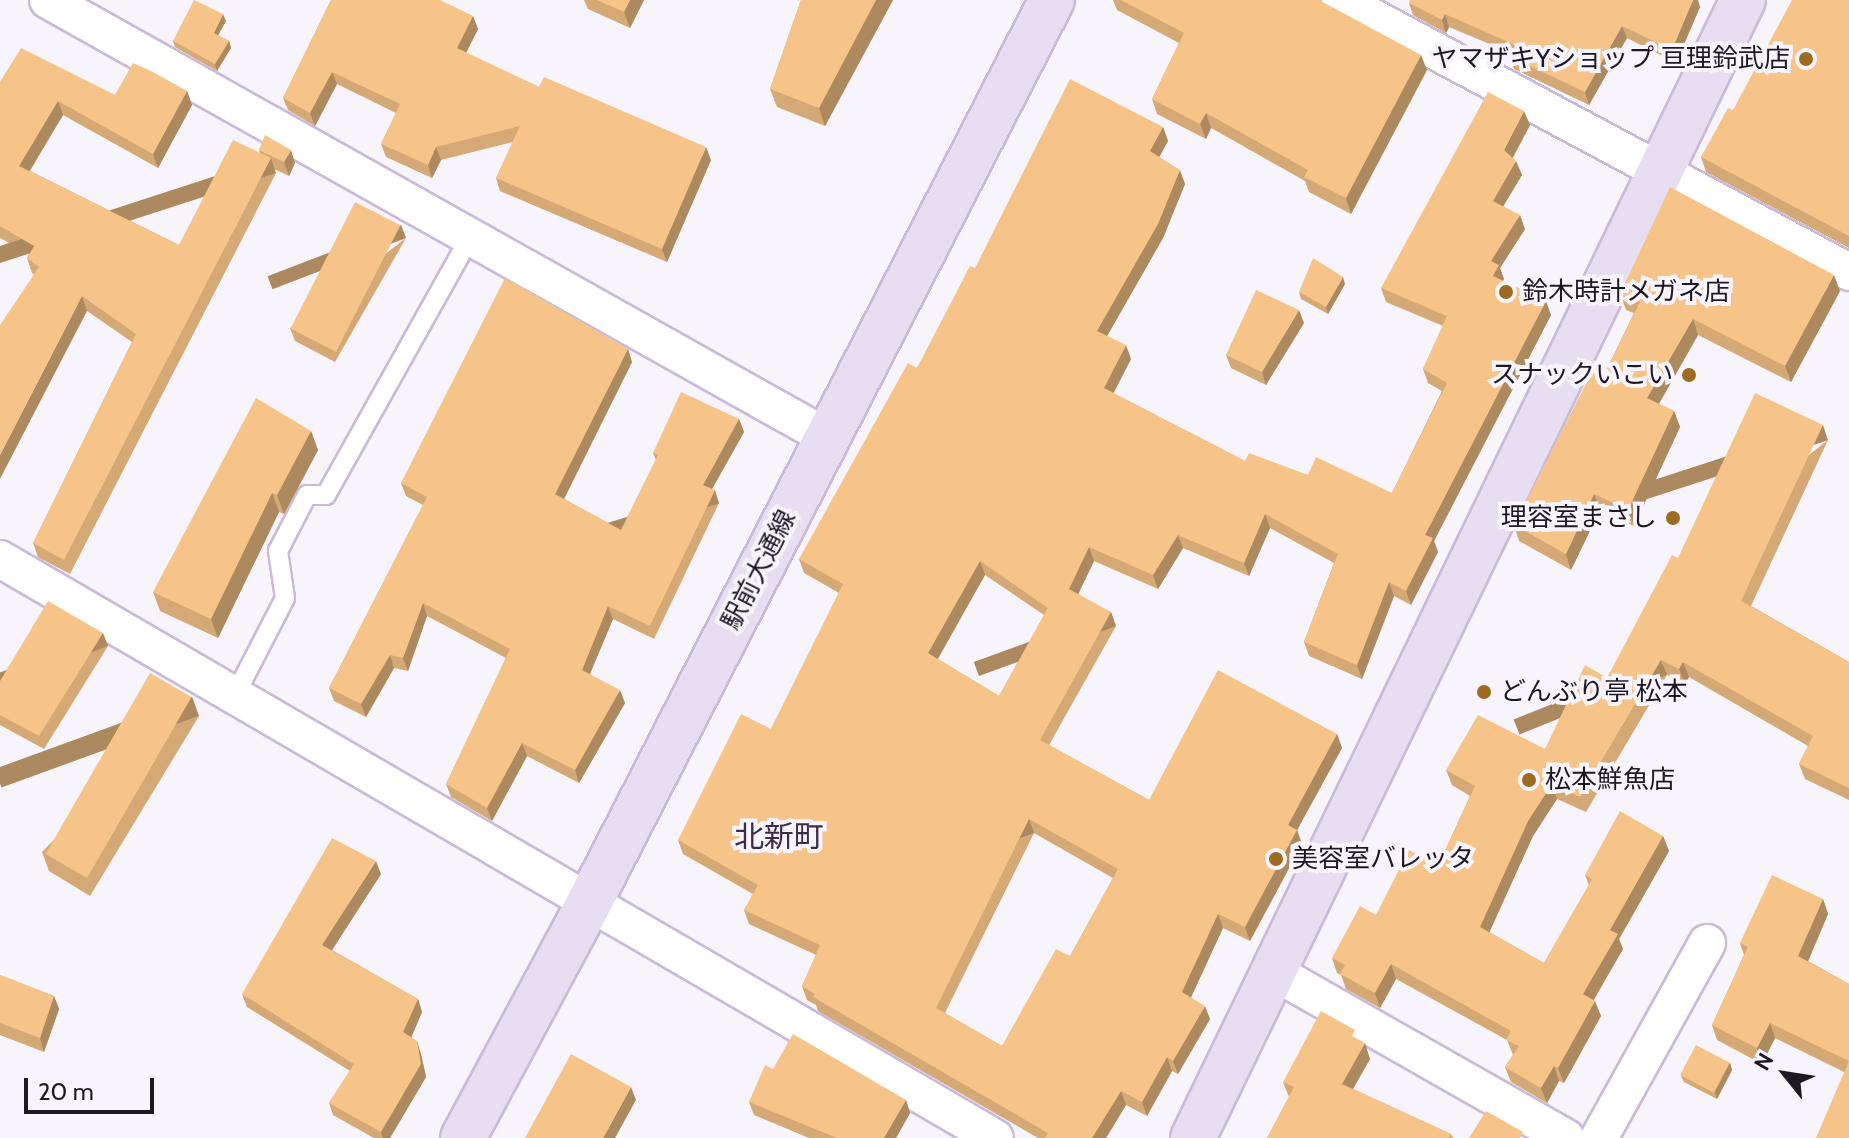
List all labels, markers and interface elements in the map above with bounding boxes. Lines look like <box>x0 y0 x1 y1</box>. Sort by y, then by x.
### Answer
place label: ヤマザキYショップ 亘理鈴武店 <box>1431 43 1790 75</box>
marker: ヤマザキYショップ 亘理鈴武店 <box>1797 50 1815 68</box>
place label: 鈴木時計メガネ店 <box>1522 276 1730 308</box>
marker: 鈴木時計メガネ店 <box>1497 283 1515 301</box>
place label: スナックいこい <box>1491 359 1673 391</box>
marker: スナックいこい <box>1680 366 1698 384</box>
place label: 理容室まさし <box>1501 502 1657 534</box>
street label: 駅前大通線 <box>716 505 802 635</box>
marker: 理容室まさし <box>1664 509 1682 527</box>
place label: どんぶり亭 松本 <box>1500 676 1688 708</box>
marker: どんぶり亭 松本 <box>1475 683 1493 701</box>
place label: 松本鮮魚店 <box>1545 764 1675 796</box>
marker: 松本鮮魚店 <box>1520 771 1538 789</box>
district label: 北新町 <box>734 819 824 855</box>
place label: 美容室バレッタ <box>1292 843 1474 875</box>
marker: 美容室バレッタ <box>1267 850 1285 868</box>
north arrow <box>1745 1034 1825 1114</box>
text: N <box>1748 1048 1779 1075</box>
scale bar <box>28 1062 158 1112</box>
text: 20 m <box>38 1077 94 1106</box>

